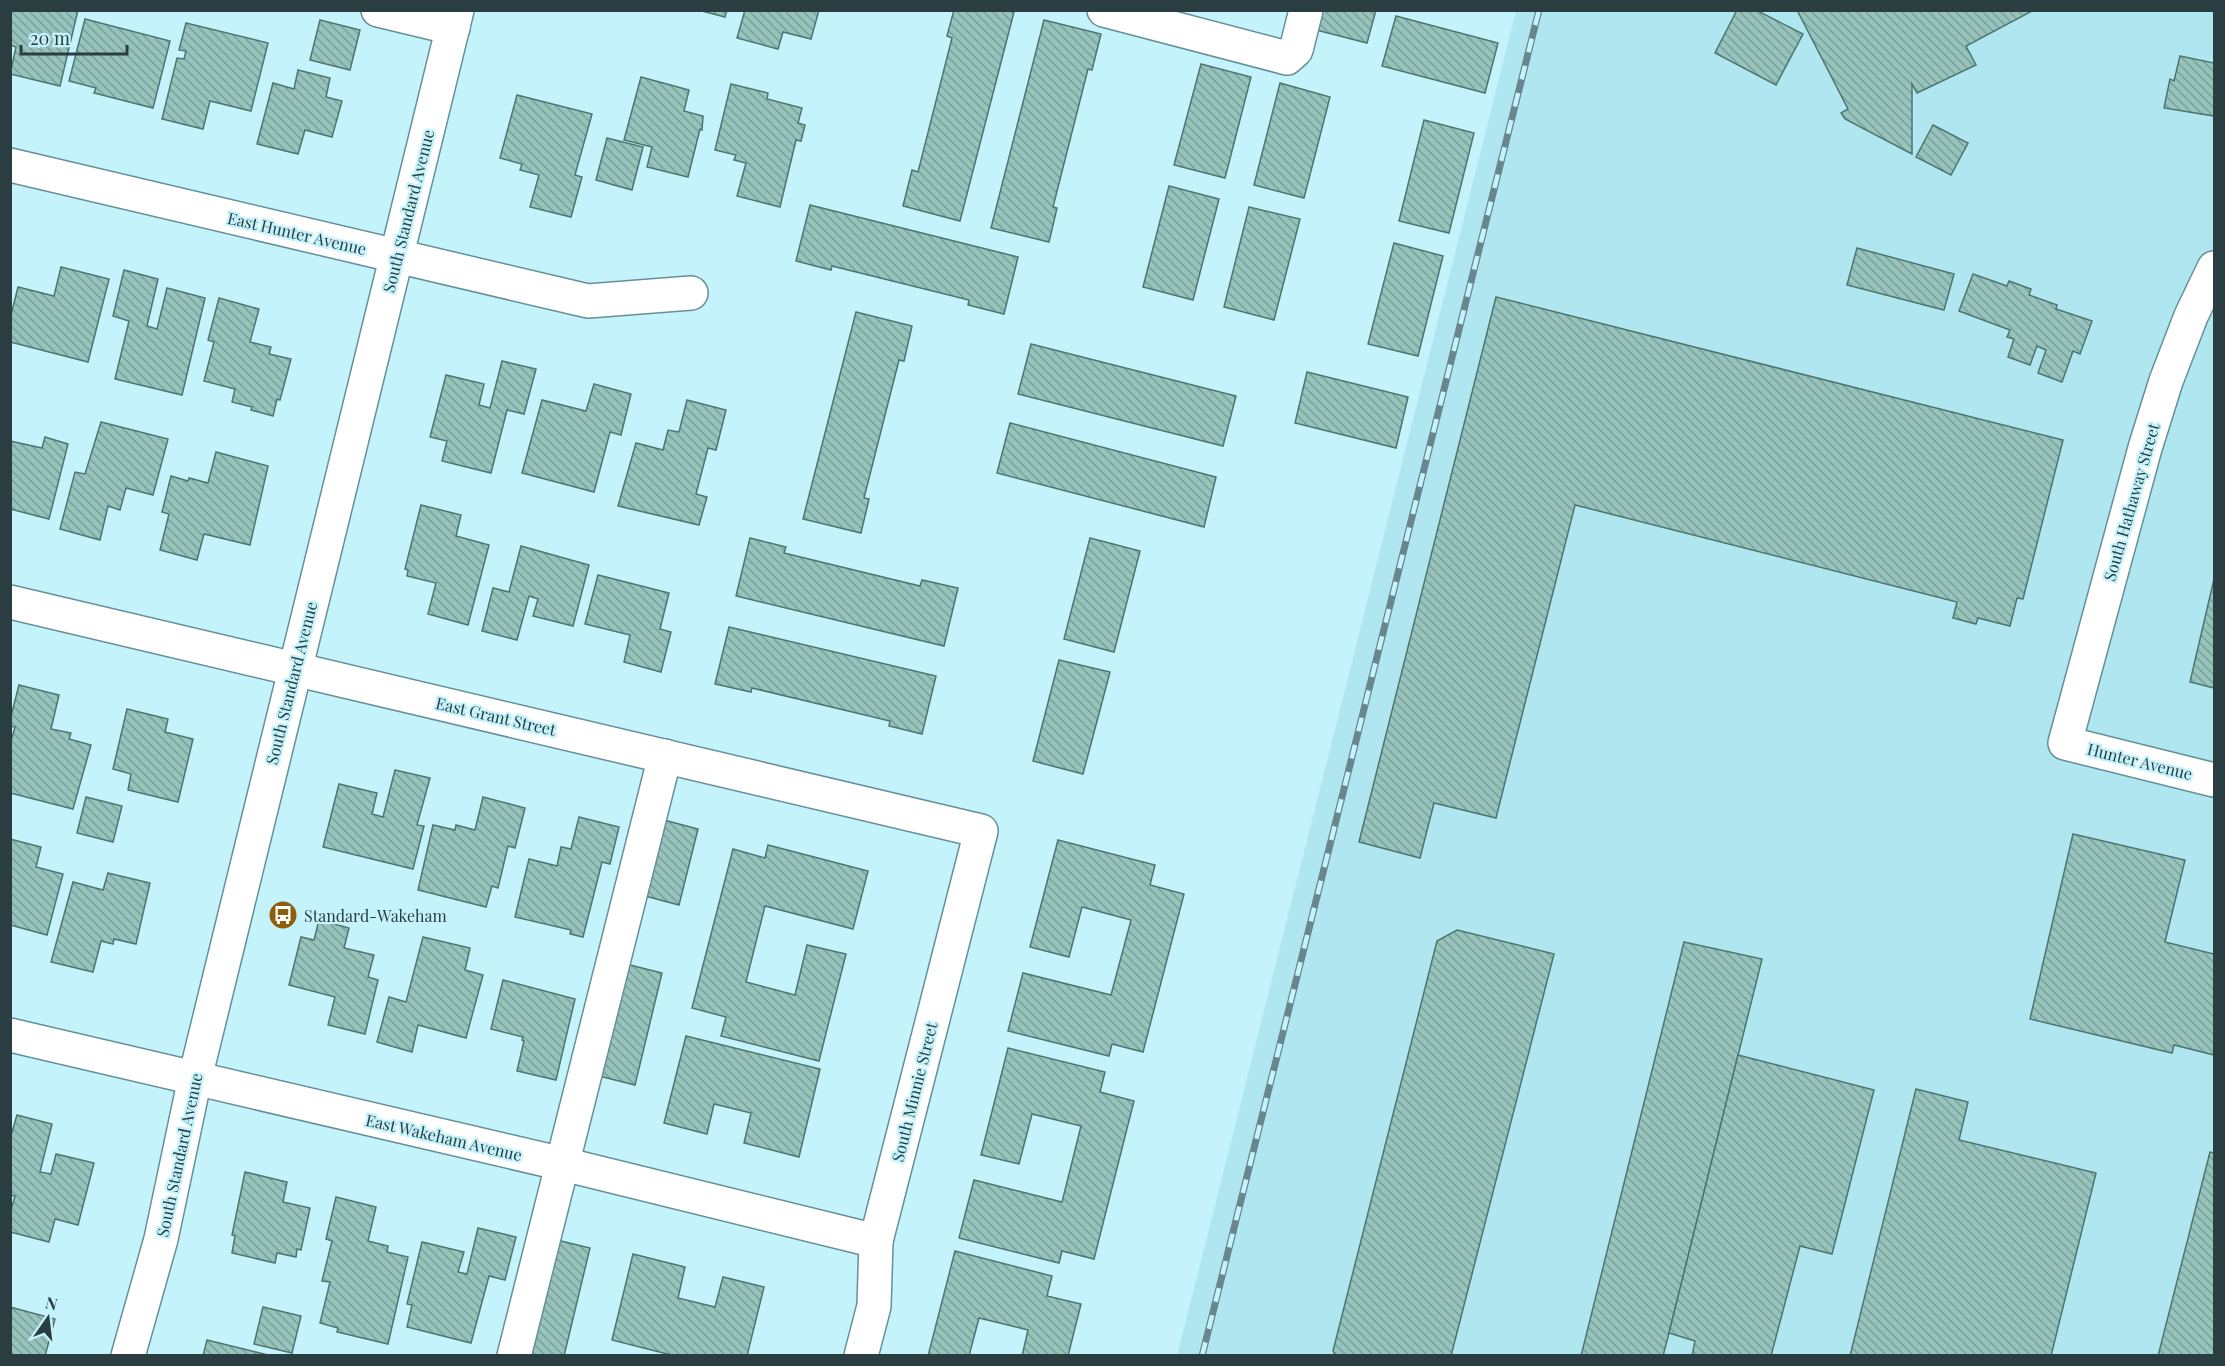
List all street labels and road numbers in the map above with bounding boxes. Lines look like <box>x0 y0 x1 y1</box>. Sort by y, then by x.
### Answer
street label: South Standard Avenue <box>378 127 438 295</box>
street label: East Hunter Avenue <box>226 207 368 259</box>
street label: South Hathaway Street <box>2098 420 2164 583</box>
street label: South Standard Avenue <box>261 599 321 767</box>
street label: East Grant Street <box>434 692 558 740</box>
street label: Hunter Avenue <box>2085 738 2195 784</box>
street label: South Minnie Street <box>886 1020 942 1164</box>
street label: South Standard Avenue <box>151 1071 207 1239</box>
street label: East Wakeham Avenue <box>364 1109 524 1165</box>

